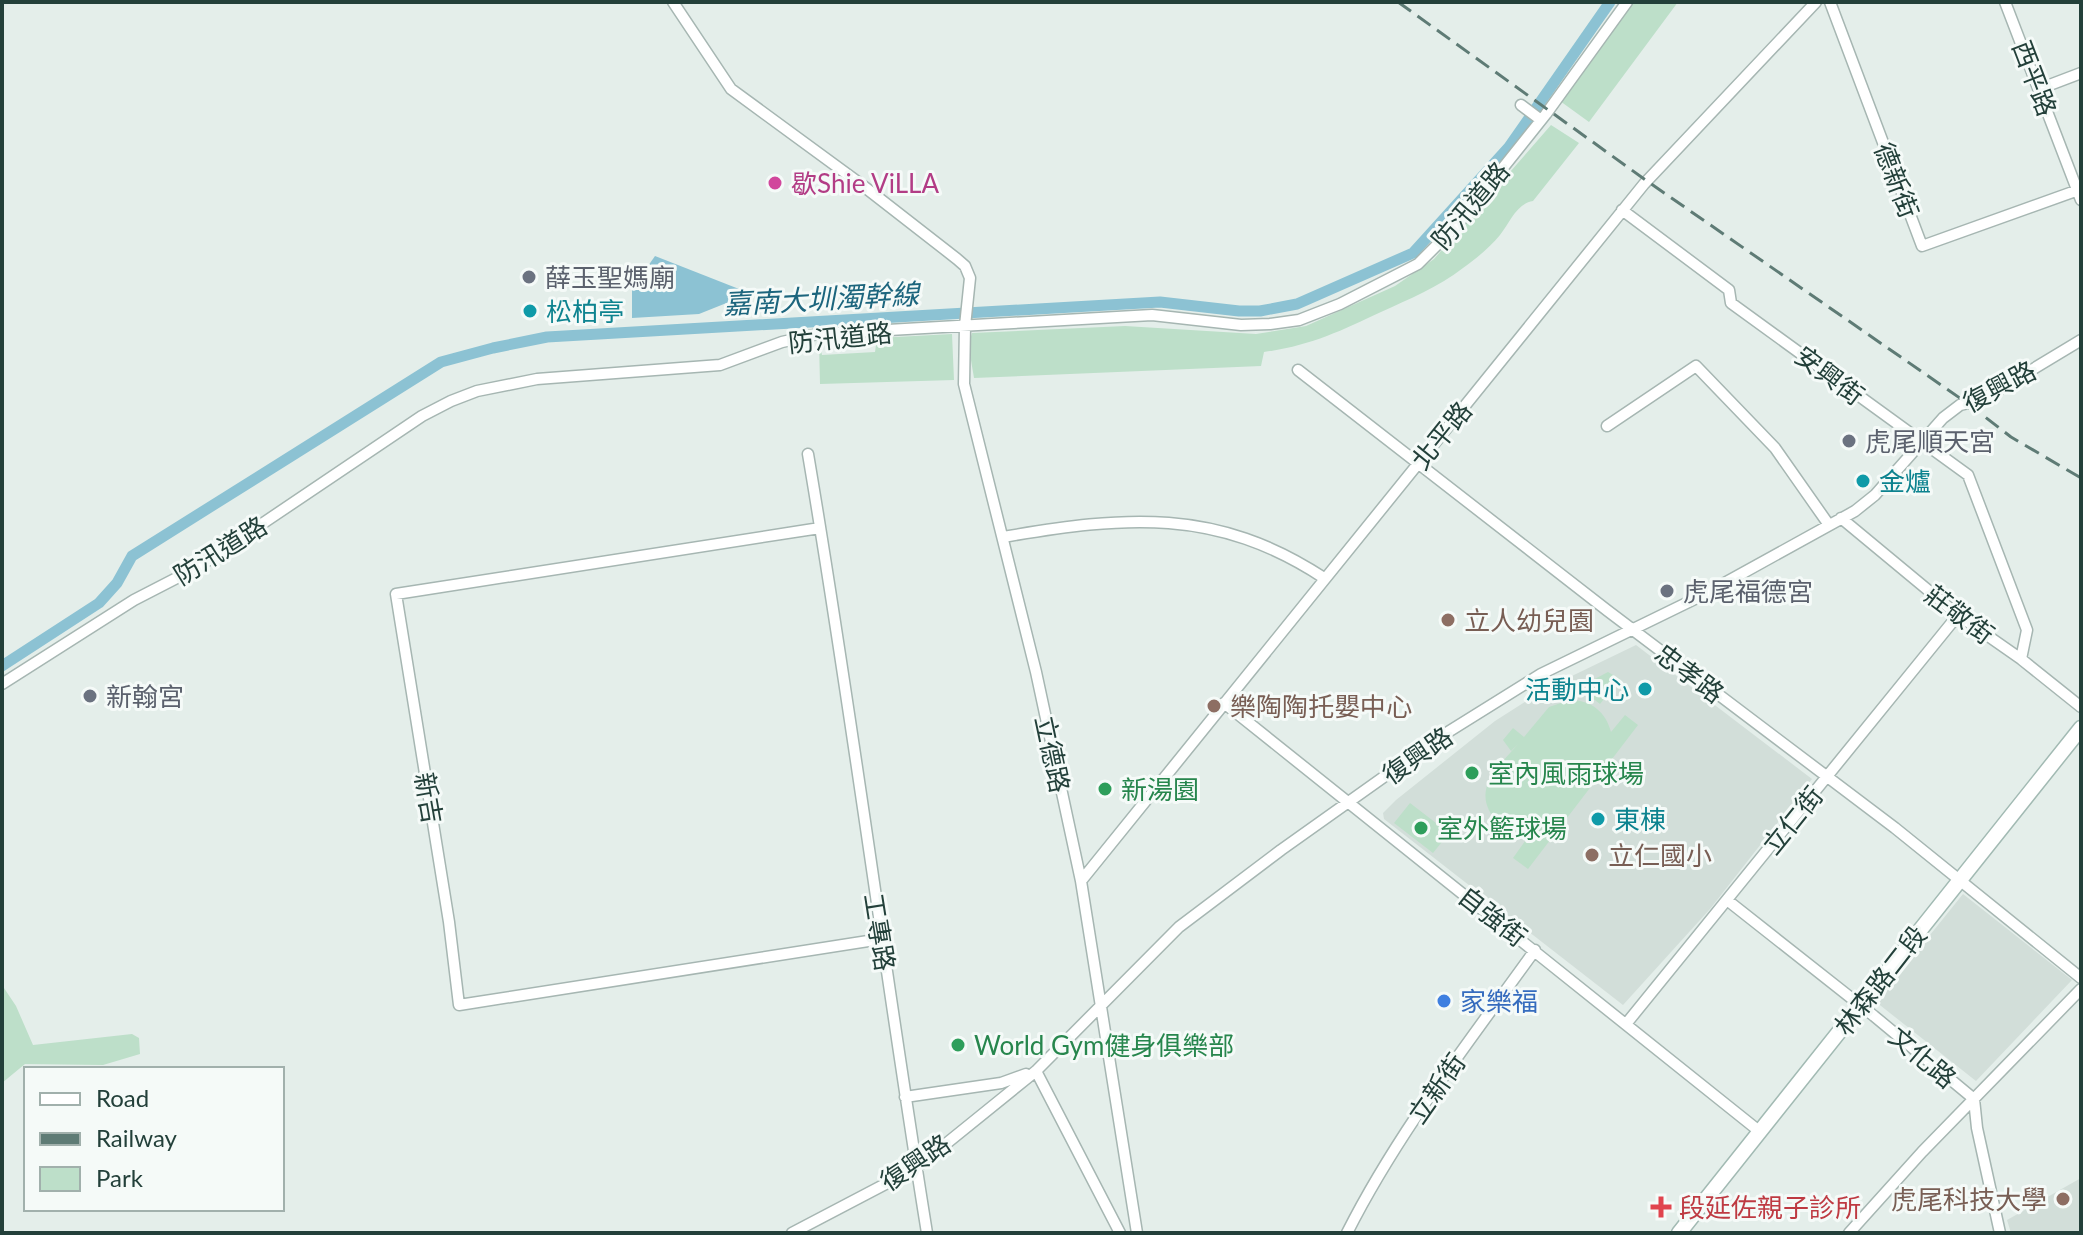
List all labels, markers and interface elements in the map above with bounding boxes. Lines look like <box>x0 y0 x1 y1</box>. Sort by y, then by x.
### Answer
street label: 西平路 <box>2006 36 2064 120</box>
street label: 德新街 <box>1868 138 1926 222</box>
street label: 防汛道路 <box>1424 155 1516 255</box>
place label: 歇Shie ViLLA <box>791 167 939 199</box>
marker: 歇Shie ViLLA <box>766 174 784 192</box>
place label: 薛玉聖媽廟 <box>545 261 675 293</box>
marker: 薛玉聖媽廟 <box>520 268 538 286</box>
water label: 嘉南大圳濁幹線 <box>722 276 923 320</box>
place label: 松柏亭 <box>546 295 624 327</box>
marker: 松柏亭 <box>521 302 539 320</box>
street label: 防汛道路 <box>787 316 893 358</box>
street label: 安興街 <box>1789 339 1871 411</box>
street label: 復興路 <box>1957 354 2041 418</box>
street label: 北平路 <box>1404 395 1478 475</box>
place label: 虎尾順天宮 <box>1865 425 1995 457</box>
marker: 虎尾順天宮 <box>1840 432 1858 450</box>
place label: 金爐 <box>1879 465 1931 497</box>
marker: 金爐 <box>1854 472 1872 490</box>
street label: 防汛道路 <box>167 509 273 591</box>
place label: 虎尾福德宮 <box>1683 575 1813 607</box>
street label: 莊敬街 <box>1919 578 2001 650</box>
marker: 虎尾福德宮 <box>1658 582 1676 600</box>
place label: 立人幼兒園 <box>1464 604 1594 636</box>
marker: 立人幼兒園 <box>1439 611 1457 629</box>
street label: 忠孝路 <box>1649 637 1731 709</box>
place label: 活動中心 <box>1525 673 1629 705</box>
place label: 新翰宮 <box>106 680 184 712</box>
marker: 活動中心 <box>1636 680 1654 698</box>
marker: 新翰宮 <box>81 687 99 705</box>
place label: 樂陶陶托嬰中心 <box>1230 690 1412 722</box>
marker: 樂陶陶托嬰中心 <box>1205 697 1223 715</box>
street label: 立德路 <box>1029 713 1077 795</box>
street label: 復興路 <box>1376 720 1458 790</box>
place label: 室內風雨球場 <box>1488 757 1644 789</box>
marker: 室內風雨球場 <box>1463 764 1481 782</box>
street label: 新吉 <box>409 770 449 826</box>
place label: 新湯園 <box>1121 773 1199 805</box>
marker: 新湯園 <box>1096 780 1114 798</box>
street label: 立仁街 <box>1755 780 1829 860</box>
place label: 東棟 <box>1614 803 1666 835</box>
marker: 東棟 <box>1589 810 1607 828</box>
place label: 室外籃球場 <box>1437 812 1567 844</box>
marker: 室外籃球場 <box>1412 819 1430 837</box>
place label: 立仁國小 <box>1608 839 1712 871</box>
marker: 立仁國小 <box>1583 846 1601 864</box>
street label: 自強街 <box>1452 879 1534 953</box>
street label: 工專路 <box>858 891 902 973</box>
street label: 林森路二段 <box>1827 919 1933 1041</box>
place label: 家樂福 <box>1460 985 1538 1017</box>
marker: 家樂福 <box>1435 992 1453 1010</box>
street label: 文化路 <box>1883 1020 1963 1094</box>
place label: World Gym健身俱樂部 <box>974 1029 1234 1061</box>
marker: World Gym健身俱樂部 <box>949 1036 967 1054</box>
street label: 立新街 <box>1401 1047 1471 1129</box>
legend <box>24 1067 284 1211</box>
text: Road <box>96 1083 149 1112</box>
text: Railway <box>96 1123 178 1152</box>
street label: 復興路 <box>874 1127 956 1197</box>
text: Park <box>96 1163 144 1192</box>
place label: 虎尾科技大學 <box>1891 1183 2047 1215</box>
marker: 虎尾科技大學 <box>2054 1190 2072 1208</box>
place label: 段延佐親子診所 <box>1679 1191 1861 1223</box>
marker: 段延佐親子診所 <box>1650 1196 1672 1218</box>

